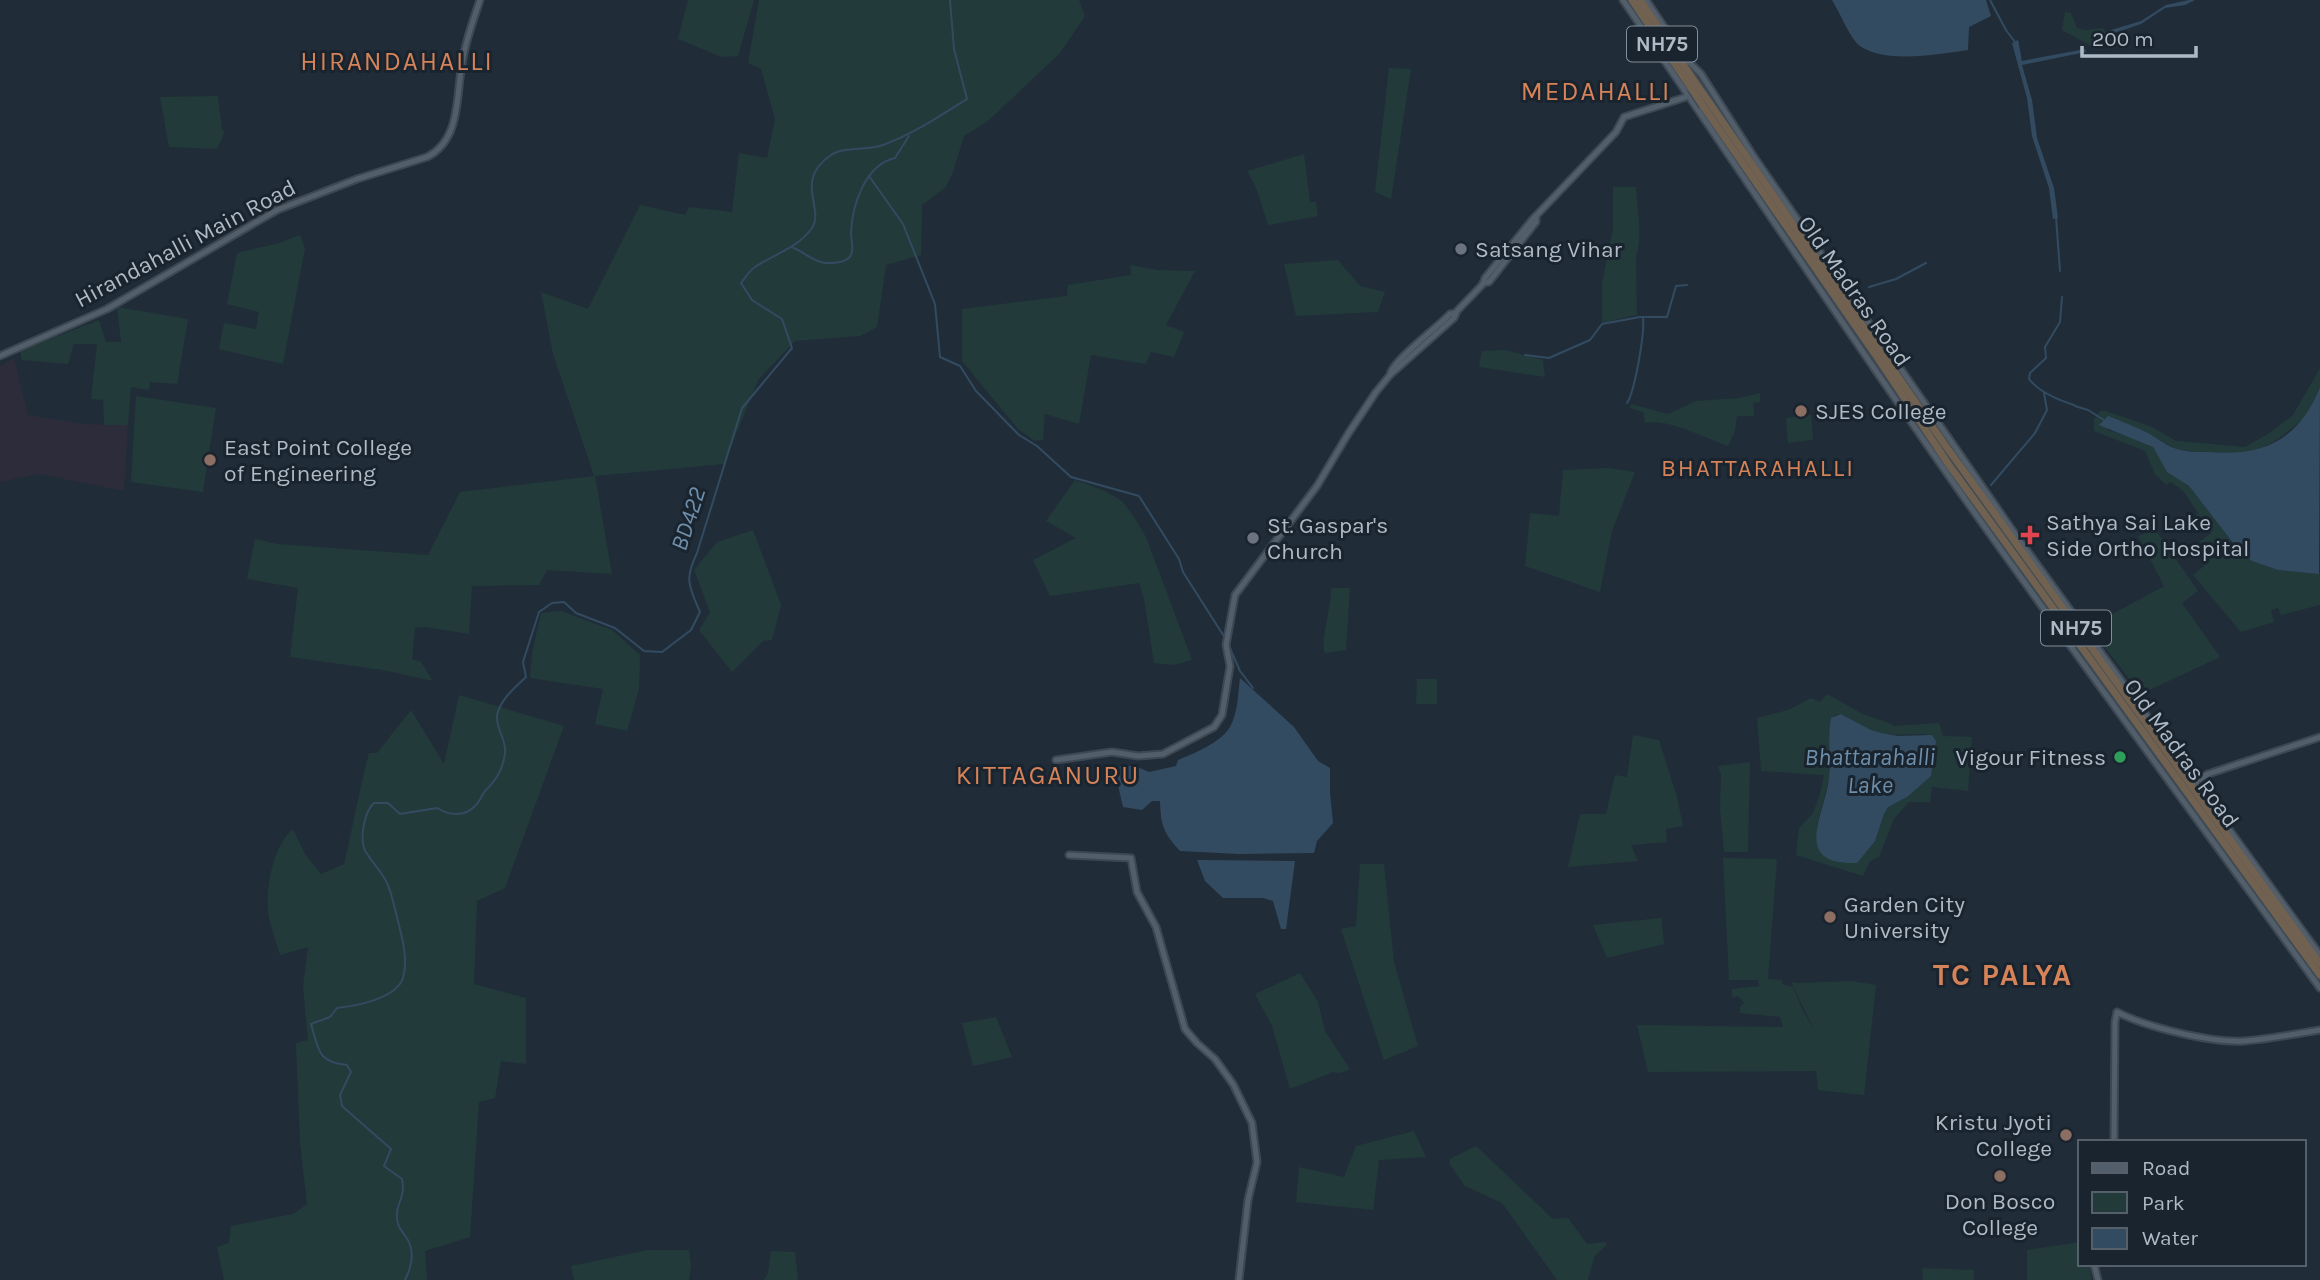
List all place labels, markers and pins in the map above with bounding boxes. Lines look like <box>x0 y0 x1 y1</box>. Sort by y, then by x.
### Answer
place label: Satsang Vihar <box>1475 236 1623 263</box>
marker: Satsang Vihar <box>1453 241 1469 257</box>
place label: SJES College <box>1815 398 1947 425</box>
marker: SJES College <box>1793 403 1809 419</box>
place label: East Point College of Engineering <box>224 434 412 487</box>
marker: East Point College of Engineering <box>202 452 218 468</box>
place label: Sathya Sai Lake Side Ortho Hospital <box>2046 509 2249 562</box>
place label: St. Gaspar's Church <box>1267 512 1388 565</box>
marker: Sathya Sai Lake Side Ortho Hospital <box>2020 525 2040 545</box>
marker: St. Gaspar's Church <box>1245 530 1261 546</box>
place label: Vigour Fitness <box>1956 744 2106 771</box>
marker: Vigour Fitness <box>2112 749 2128 765</box>
place label: Garden City University <box>1844 891 1965 944</box>
marker: Garden City University <box>1822 909 1838 925</box>
place label: Kristu Jyoti College <box>1935 1109 2052 1162</box>
marker: Kristu Jyoti College <box>2058 1127 2074 1143</box>
marker: Don Bosco College <box>1992 1168 2008 1184</box>
place label: Don Bosco College <box>1945 1188 2055 1241</box>

